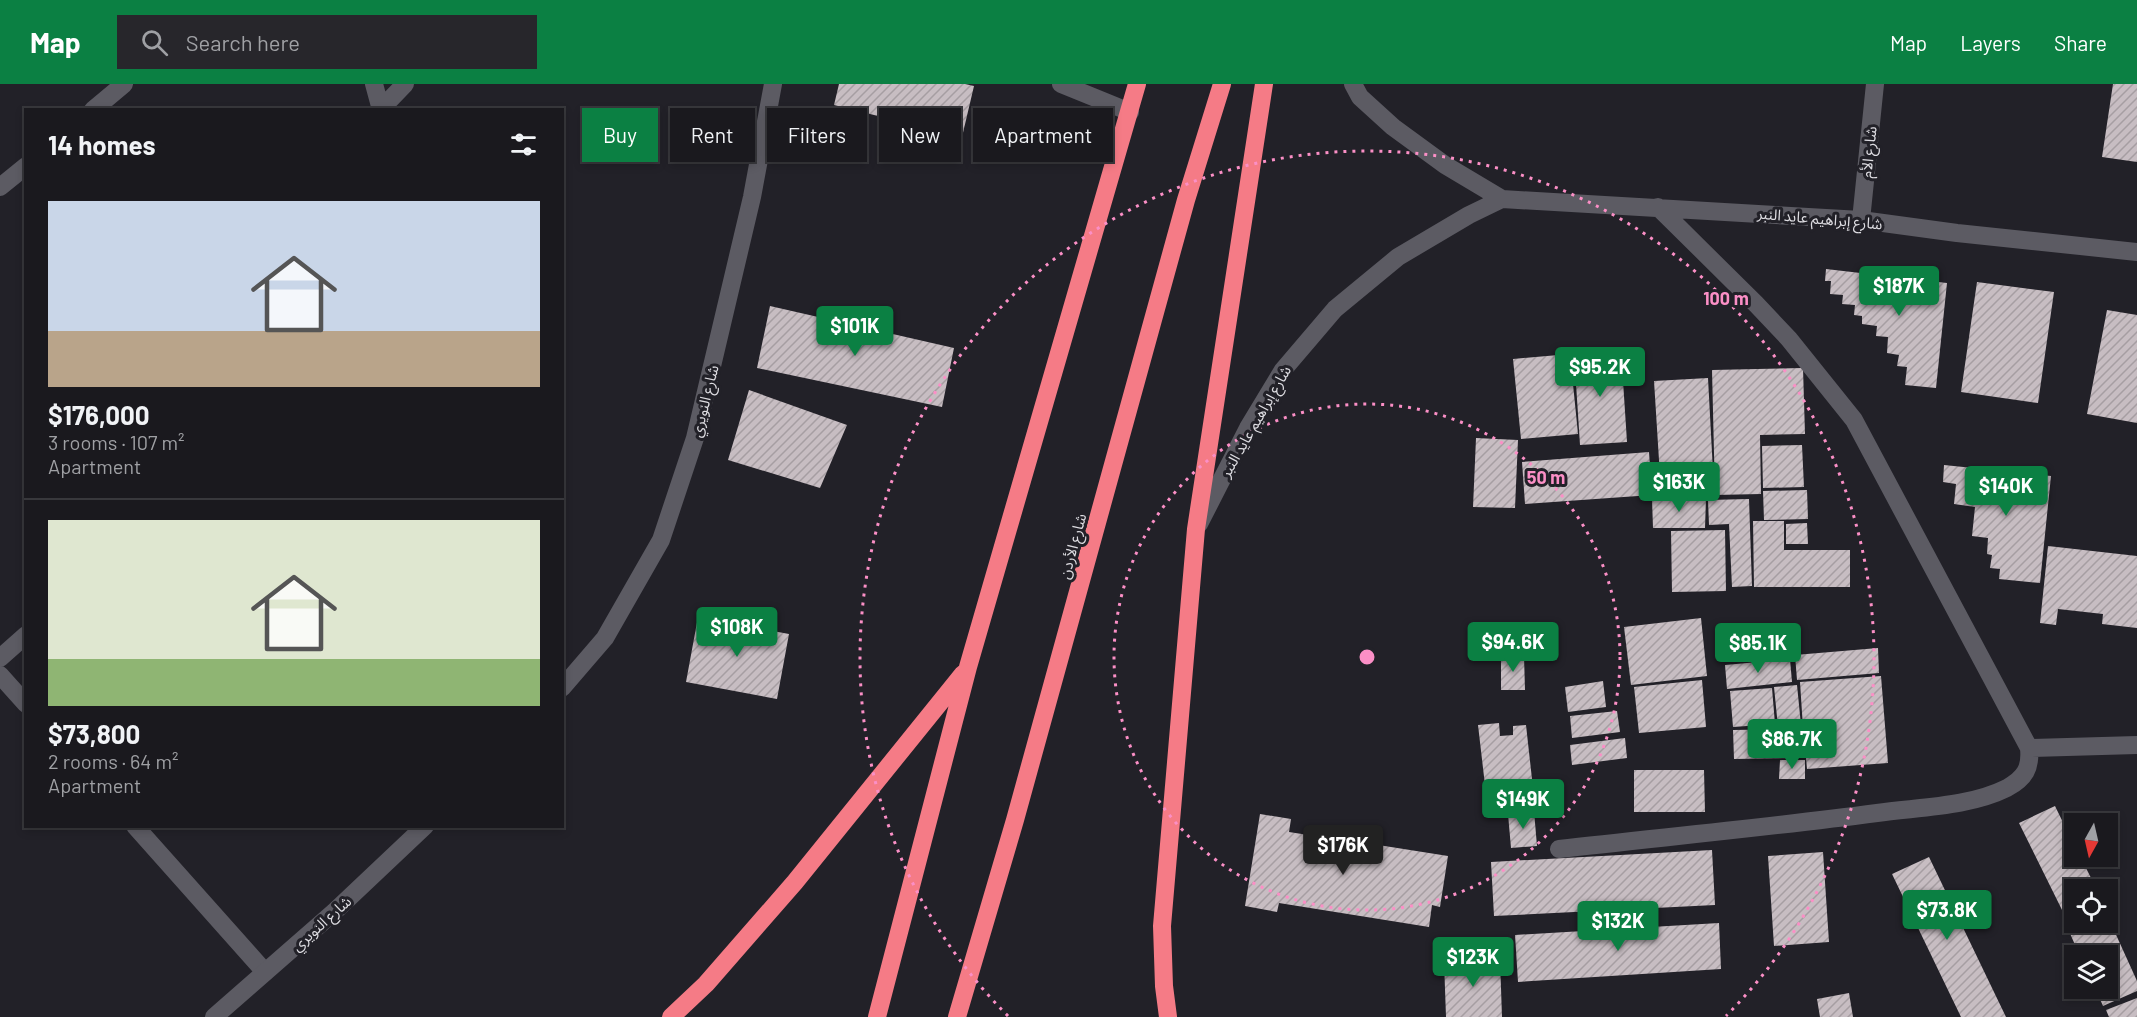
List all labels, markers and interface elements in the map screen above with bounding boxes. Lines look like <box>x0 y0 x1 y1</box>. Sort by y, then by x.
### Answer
search box <box>117 15 537 69</box>
text: Map <box>30 25 81 59</box>
icon: search <box>138 26 171 59</box>
text: Search here <box>186 29 300 55</box>
text: Map <box>1890 30 1927 55</box>
text: Layers <box>1960 30 2021 55</box>
text: Share <box>2054 30 2107 55</box>
chip: Buy <box>582 108 658 162</box>
chip: Rent <box>670 108 755 162</box>
chip: Filters <box>767 108 867 162</box>
chip: New <box>879 108 961 162</box>
chip: Apartment <box>973 108 1113 162</box>
street label: شارع الأم <box>1856 125 1884 179</box>
icon: filters <box>507 128 540 161</box>
text: 14 homes <box>48 129 155 160</box>
street label: شارع إبراهيم عايد النبر <box>1755 203 1884 236</box>
icon: home <box>240 240 348 348</box>
pin: $187K <box>1857 266 1941 317</box>
text: $187K <box>1873 273 1925 297</box>
text: 100 m <box>1703 287 1749 309</box>
pin: $101K <box>813 306 897 357</box>
text: $101K <box>830 313 880 337</box>
pin: $95.2K <box>1551 347 1649 398</box>
text: $95.2K <box>1569 354 1631 378</box>
street label: شارع إبراهيم عايد النبر <box>1215 362 1298 483</box>
street label: شارع النويري <box>686 363 726 440</box>
text: $176,000 <box>48 399 150 430</box>
text: 3 rooms · 107 m² <box>48 430 184 454</box>
text: Apartment <box>48 454 141 478</box>
pin: $163K <box>1637 462 1721 513</box>
text: 50 m <box>1527 466 1565 488</box>
pin: $140K <box>1964 466 2048 517</box>
text: $163K <box>1653 469 1705 493</box>
text: $140K <box>1979 473 2033 497</box>
street label: شارع الأردن <box>1055 511 1093 582</box>
icon: home <box>240 559 348 667</box>
pin: $108K <box>695 607 779 658</box>
text: $108K <box>710 614 764 638</box>
pin: $94.6K <box>1464 622 1562 673</box>
pin: $85.1K <box>1709 623 1807 674</box>
text: $94.6K <box>1482 629 1544 653</box>
text: $85.1K <box>1729 630 1787 654</box>
centre of rings <box>1357 647 1377 667</box>
text: $73,800 <box>48 718 140 749</box>
pin: $86.7K <box>1743 719 1841 770</box>
text: $86.7K <box>1762 726 1822 750</box>
text: 2 rooms · 64 m² <box>48 749 178 773</box>
text: Apartment <box>48 773 141 797</box>
pin: $149K <box>1481 779 1565 830</box>
text: $149K <box>1496 786 1550 810</box>
north arrow <box>2064 813 2118 867</box>
map controls <box>2064 813 2118 999</box>
pin: $176K <box>1301 825 1385 876</box>
text: $176K <box>1317 832 1369 856</box>
button: locate <box>2064 879 2118 933</box>
pin: $73.8K <box>1898 890 1996 941</box>
street label: شارع النويري <box>288 891 357 957</box>
text: $73.8K <box>1917 897 1977 921</box>
pin: $132K <box>1576 901 1660 952</box>
text: $132K <box>1591 908 1645 932</box>
pin: $123K <box>1431 937 1515 988</box>
text: $123K <box>1447 944 1499 968</box>
button: layers <box>2064 945 2118 999</box>

